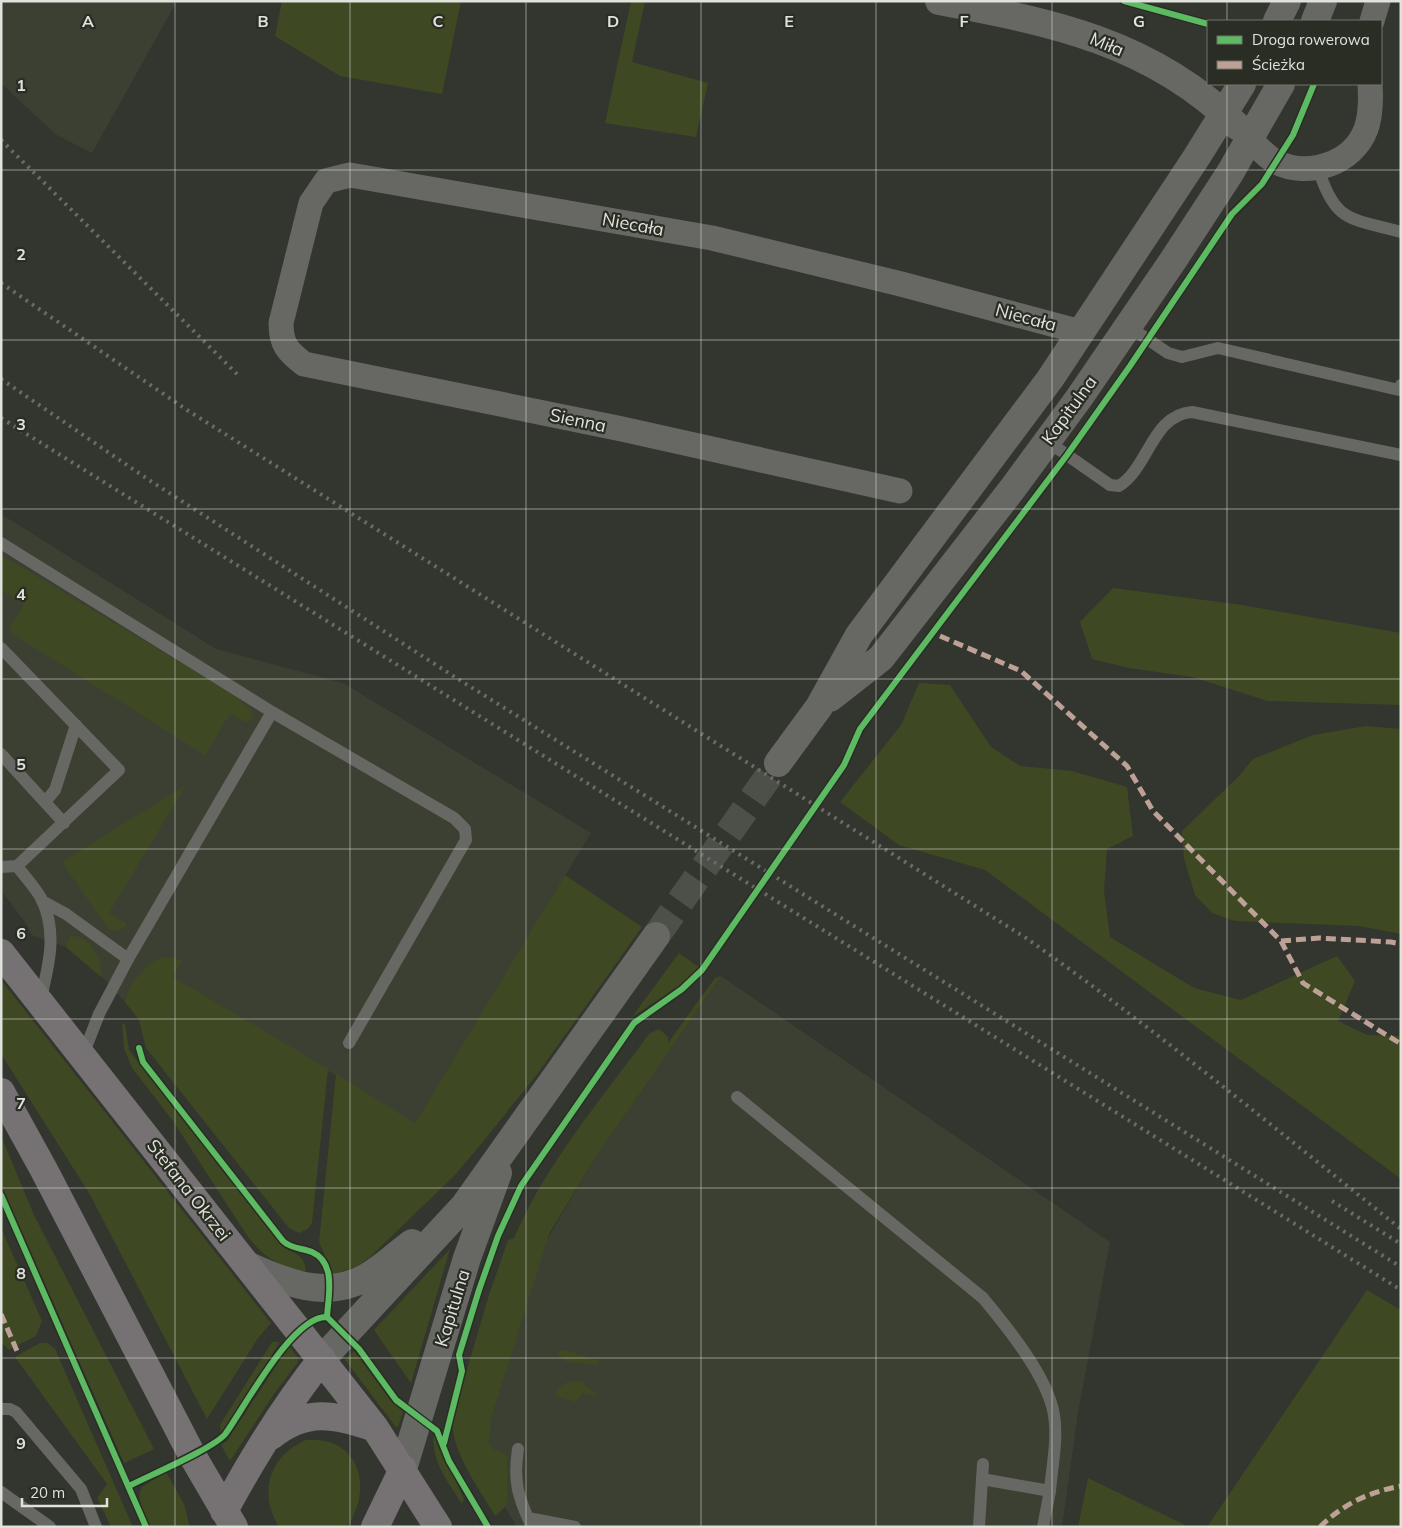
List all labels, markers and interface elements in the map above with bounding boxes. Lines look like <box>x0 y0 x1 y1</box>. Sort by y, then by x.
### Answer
text: A <box>82 11 94 31</box>
text: B <box>257 11 269 31</box>
text: C <box>433 11 444 31</box>
text: D <box>607 11 619 31</box>
text: E <box>784 11 794 31</box>
text: F <box>959 11 969 31</box>
text: G <box>1133 11 1145 31</box>
legend <box>1207 20 1382 85</box>
street label: Miła <box>1086 27 1128 61</box>
text: Droga rowerowa <box>1252 30 1370 49</box>
text: Ścieżka <box>1252 55 1305 74</box>
text: 1 <box>16 75 26 95</box>
street label: Niecała <box>600 207 666 241</box>
text: 2 <box>16 244 26 264</box>
street label: Niecała <box>993 298 1059 336</box>
street label: Kapitulna <box>1036 371 1102 449</box>
street label: Sienna <box>548 403 608 437</box>
text: 3 <box>16 414 26 434</box>
text: 4 <box>16 584 26 604</box>
text: 5 <box>16 754 26 774</box>
text: 6 <box>16 923 26 943</box>
text: 7 <box>16 1093 26 1113</box>
street label: Stefana Okrzei <box>142 1134 236 1246</box>
text: 8 <box>16 1263 26 1283</box>
street label: Kapitulna <box>429 1267 475 1349</box>
text: 9 <box>16 1433 26 1453</box>
scale bar <box>22 1476 108 1508</box>
text: 20 m <box>30 1483 65 1502</box>

